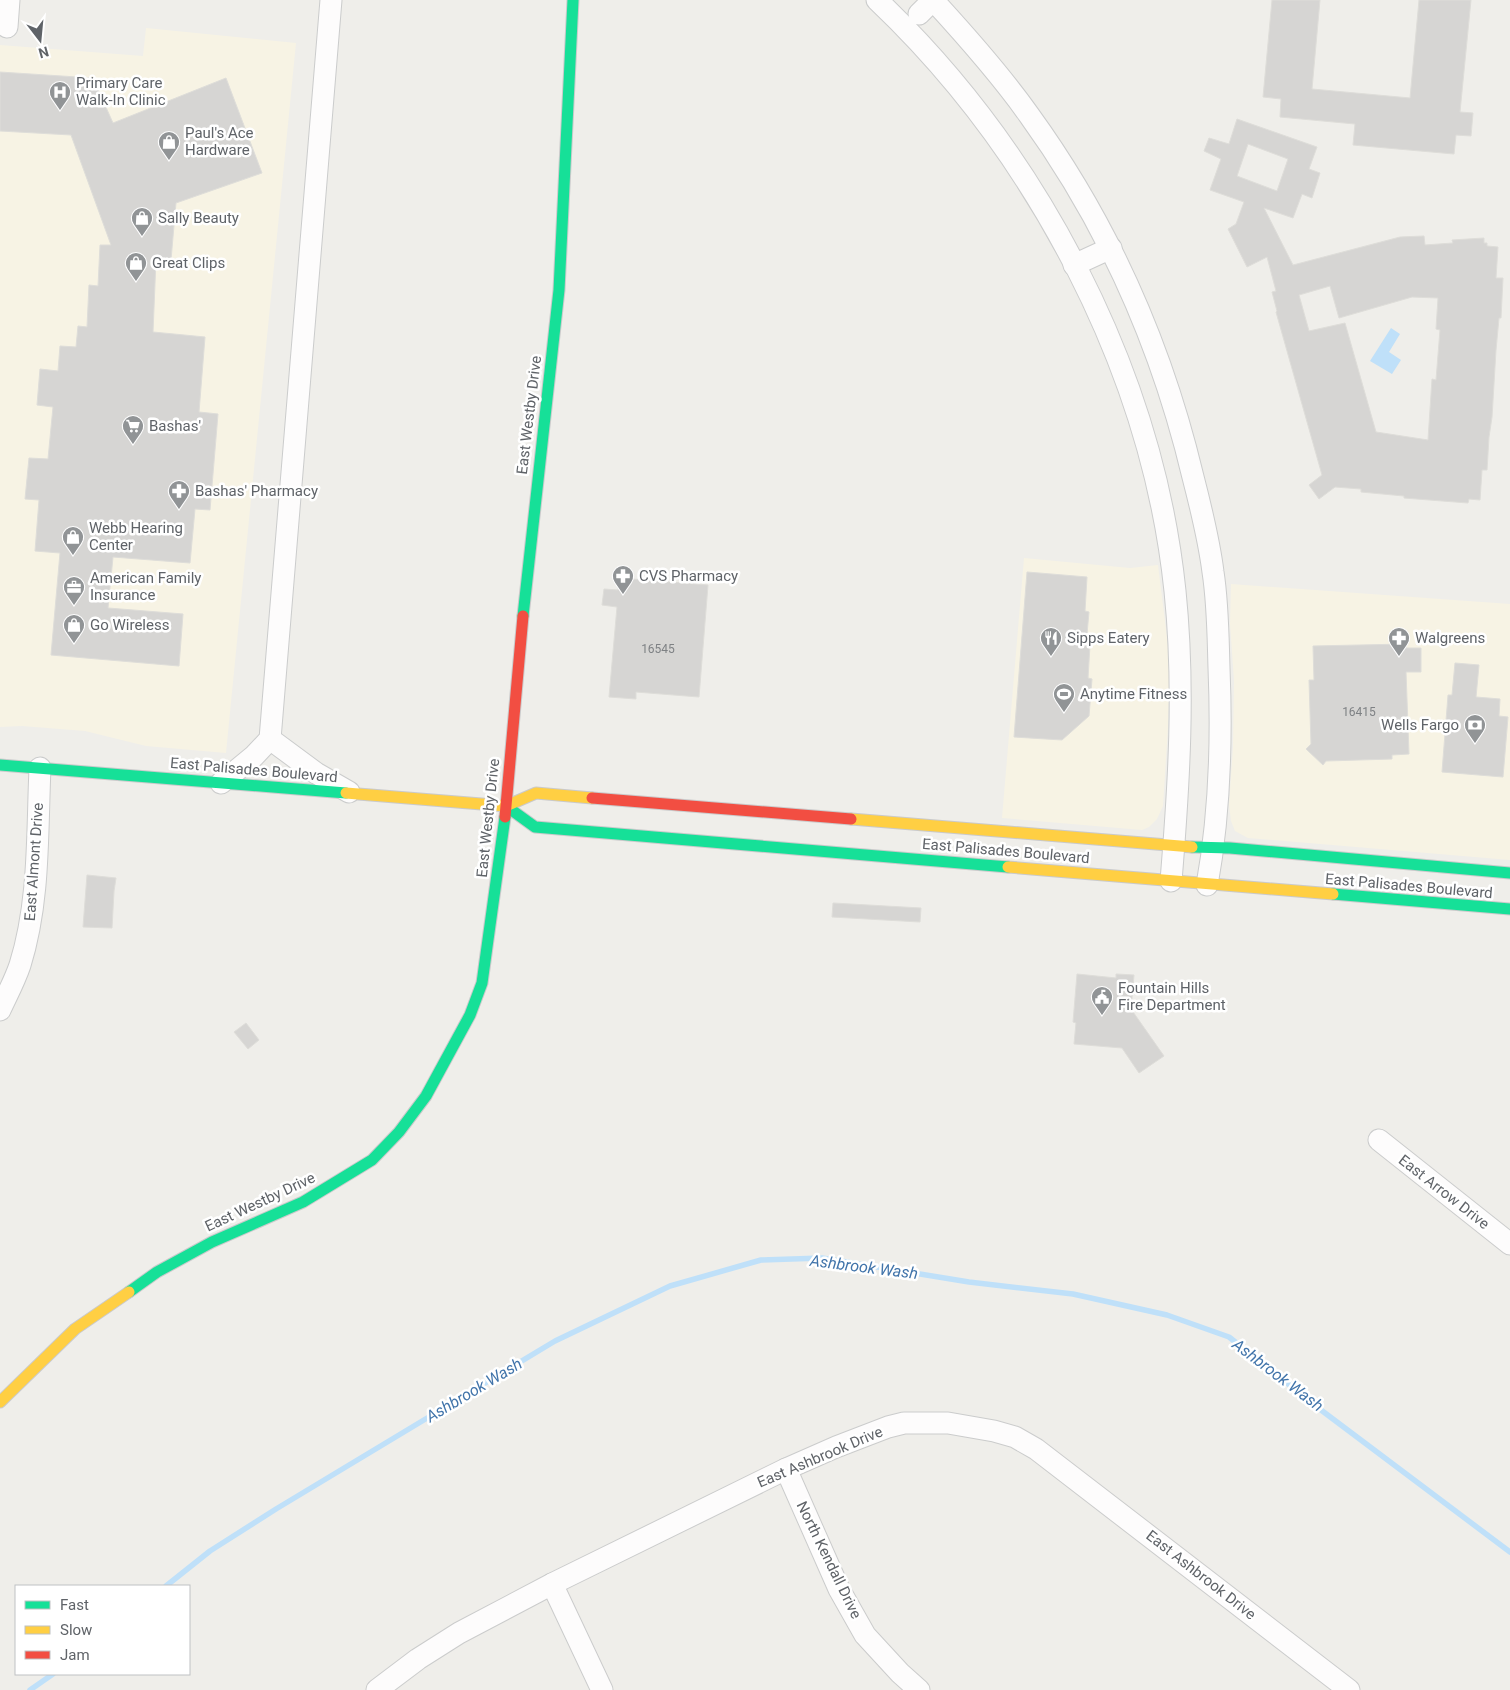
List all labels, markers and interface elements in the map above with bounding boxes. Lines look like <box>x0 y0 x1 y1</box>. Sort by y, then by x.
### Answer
north arrow <box>15 15 65 65</box>
text: N <box>37 43 51 62</box>
place label: Primary Care Walk-In Clinic <box>76 74 166 109</box>
hospital icon: Primary Care Walk-In Clinic <box>48 80 72 111</box>
place label: Paul's Ace Hardware <box>185 124 254 159</box>
shop icon: Paul's Ace Hardware <box>157 130 181 161</box>
shop icon: Sally Beauty <box>130 206 154 237</box>
place label: Sally Beauty <box>158 209 239 227</box>
shop icon: Great Clips <box>124 251 148 282</box>
place label: Great Clips <box>152 254 225 272</box>
street label: East Westby Drive <box>513 355 545 475</box>
supermarket icon: Bashas' <box>121 414 145 445</box>
place label: Bashas' <box>149 417 201 435</box>
pharmacy icon: Bashas' Pharmacy <box>167 479 191 510</box>
place label: Bashas' Pharmacy <box>195 482 318 500</box>
place label: Webb Hearing Center <box>89 519 183 554</box>
shop icon: Webb Hearing Center <box>61 525 85 556</box>
pharmacy icon: CVS Pharmacy <box>611 564 635 595</box>
place label: CVS Pharmacy <box>639 567 738 585</box>
place label: American Family Insurance <box>90 569 201 604</box>
office icon: American Family Insurance <box>62 575 86 606</box>
shop icon: Go Wireless <box>62 613 86 644</box>
place label: Go Wireless <box>90 616 169 634</box>
restaurant icon: Sipps Eatery <box>1039 626 1063 657</box>
pharmacy icon: Walgreens <box>1387 626 1411 657</box>
place label: Sipps Eatery <box>1067 629 1150 647</box>
place label: Walgreens <box>1415 629 1485 647</box>
house number: 16545 <box>641 642 675 656</box>
sports icon: Anytime Fitness <box>1052 682 1076 713</box>
place label: Anytime Fitness <box>1080 685 1187 703</box>
house number: 16415 <box>1342 705 1376 719</box>
bank icon: Wells Fargo <box>1463 713 1487 744</box>
place label: Wells Fargo <box>1381 716 1459 734</box>
street label: East Palisades Boulevard <box>170 754 338 786</box>
street label: East Westby Drive <box>473 758 503 878</box>
street label: East Almont Drive <box>21 802 47 922</box>
street label: East Palisades Boulevard <box>922 835 1090 867</box>
street label: East Palisades Boulevard <box>1325 870 1493 902</box>
place label: Fountain Hills Fire Department <box>1118 979 1226 1014</box>
public building icon: Fountain Hills Fire Department <box>1090 985 1114 1016</box>
street label: East Arrow Drive <box>1395 1151 1493 1233</box>
street label: East Westby Drive <box>202 1169 318 1235</box>
water label: Ashbrook Wash <box>808 1251 919 1283</box>
water label: Ashbrook Wash <box>1228 1334 1327 1415</box>
water label: Ashbrook Wash <box>422 1354 525 1427</box>
street label: East Ashbrook Drive <box>755 1422 885 1492</box>
street label: North Kendall Drive <box>793 1498 865 1622</box>
street label: East Ashbrook Drive <box>1143 1527 1260 1623</box>
legend <box>15 1585 190 1675</box>
text: Fast <box>60 1596 89 1614</box>
text: Slow <box>60 1621 92 1639</box>
text: Jam <box>60 1646 90 1664</box>

